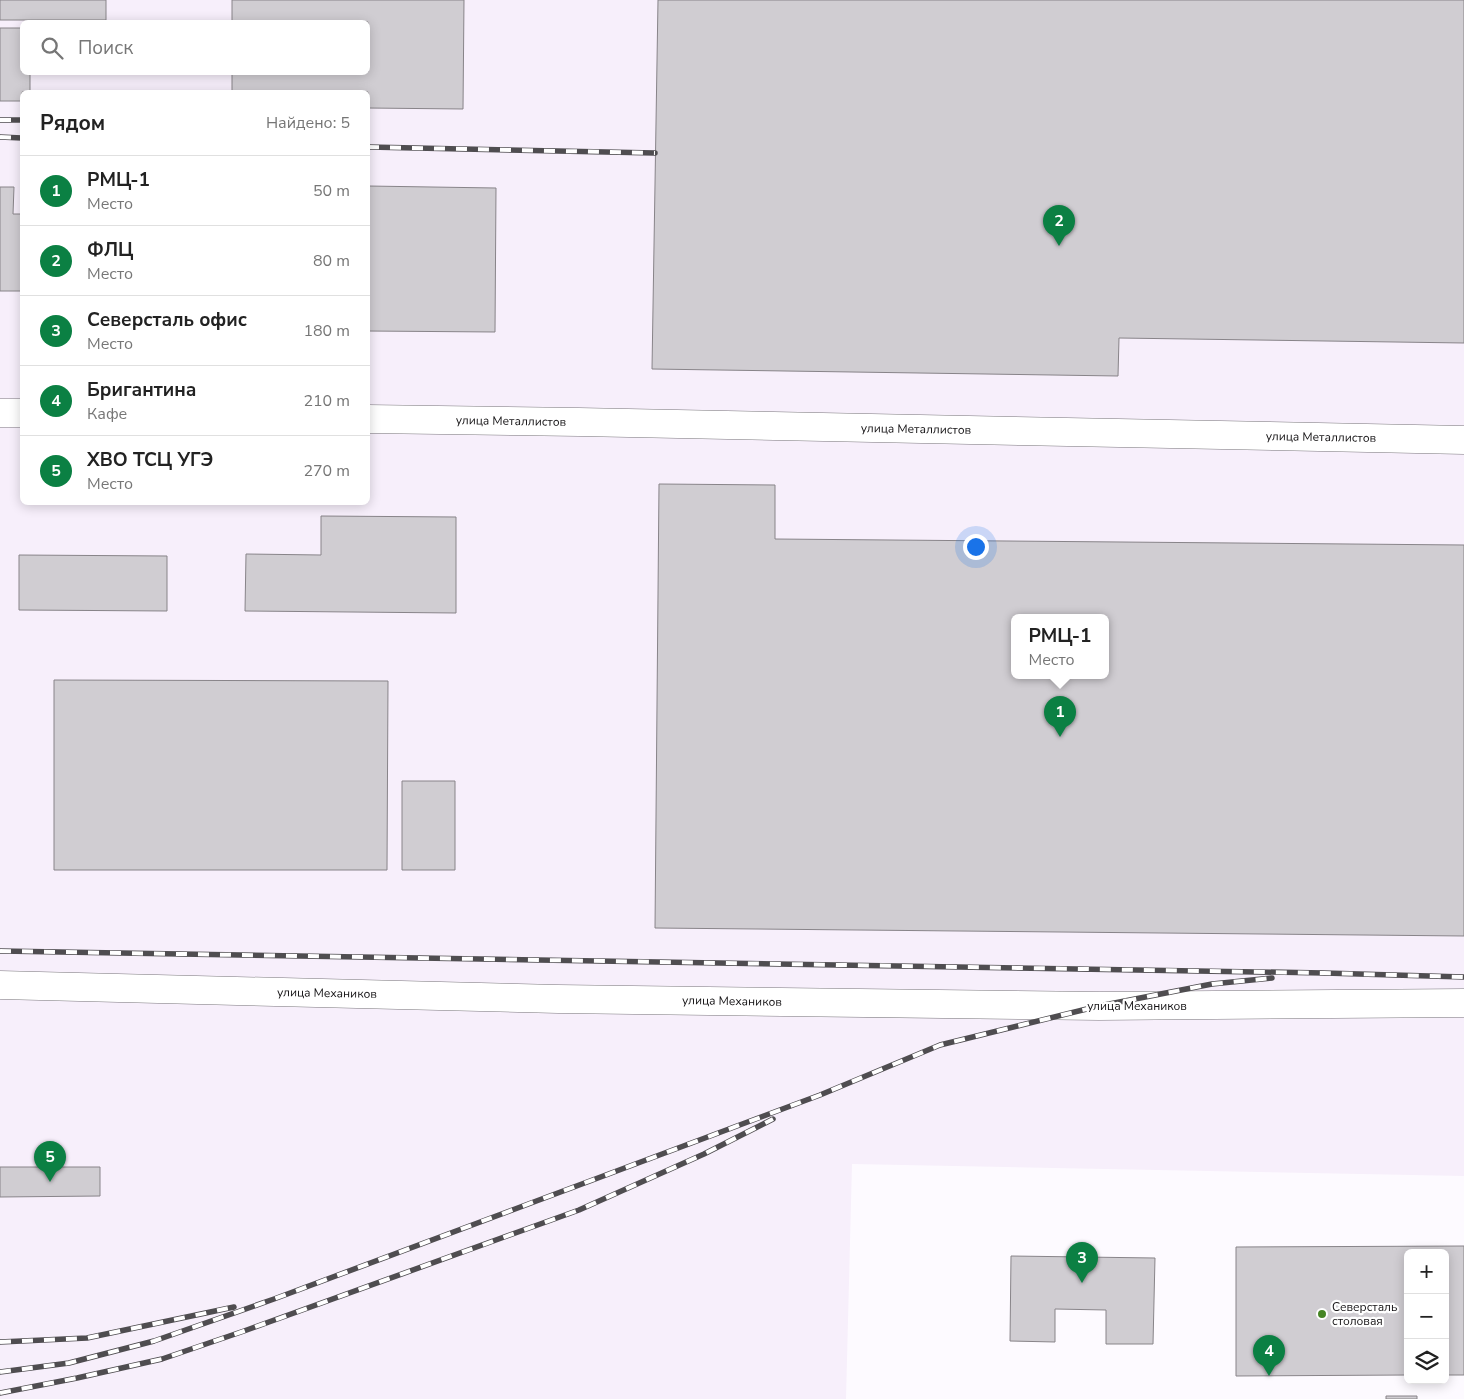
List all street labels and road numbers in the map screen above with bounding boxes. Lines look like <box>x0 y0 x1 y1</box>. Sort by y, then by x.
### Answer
street label: улица Металлистов <box>456 412 567 430</box>
street label: улица Металлистов <box>861 420 972 438</box>
street label: улица Металлистов <box>1266 428 1377 446</box>
street label: улица Механиков <box>277 984 377 1002</box>
street label: улица Механиков <box>682 992 782 1010</box>
street label: улица Механиков <box>1087 998 1187 1014</box>

